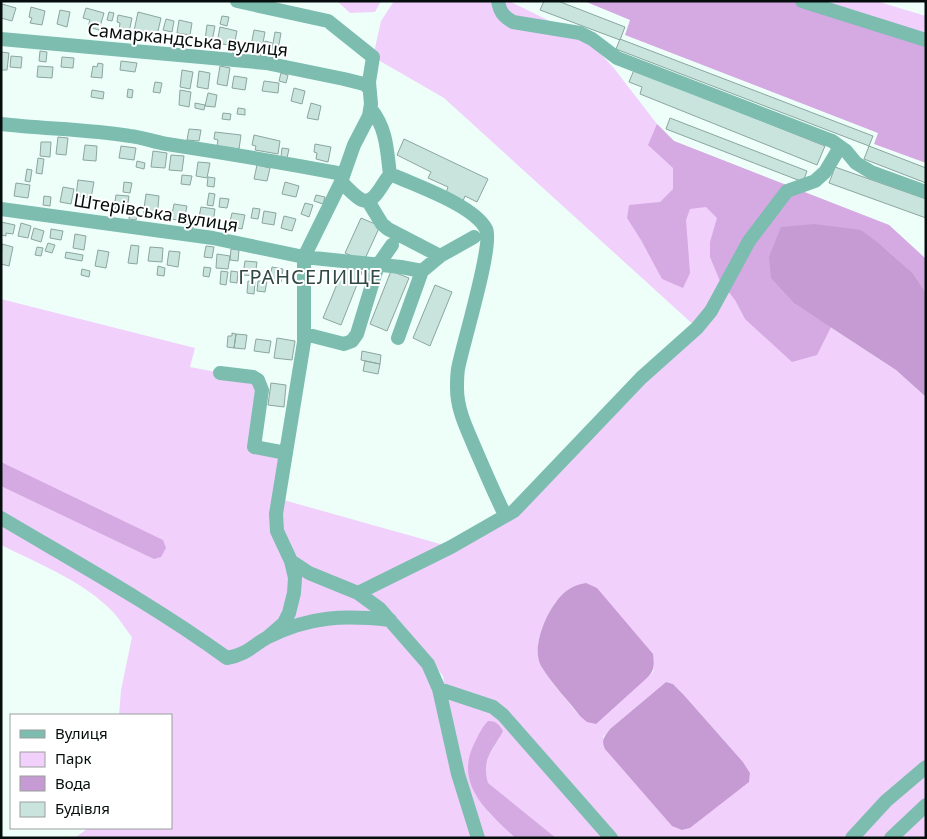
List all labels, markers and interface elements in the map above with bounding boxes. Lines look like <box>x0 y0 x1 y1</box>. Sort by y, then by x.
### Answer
street label: Самаркандська вулиця <box>87 17 289 61</box>
street label: Штерівська вулиця <box>72 187 240 237</box>
district label: ГРАНСЕЛИЩЕ <box>238 263 382 290</box>
legend <box>10 714 172 829</box>
text: Вулиця <box>55 723 108 743</box>
text: Парк <box>55 748 91 768</box>
text: Вода <box>55 773 91 793</box>
text: Будівля <box>55 798 110 818</box>

